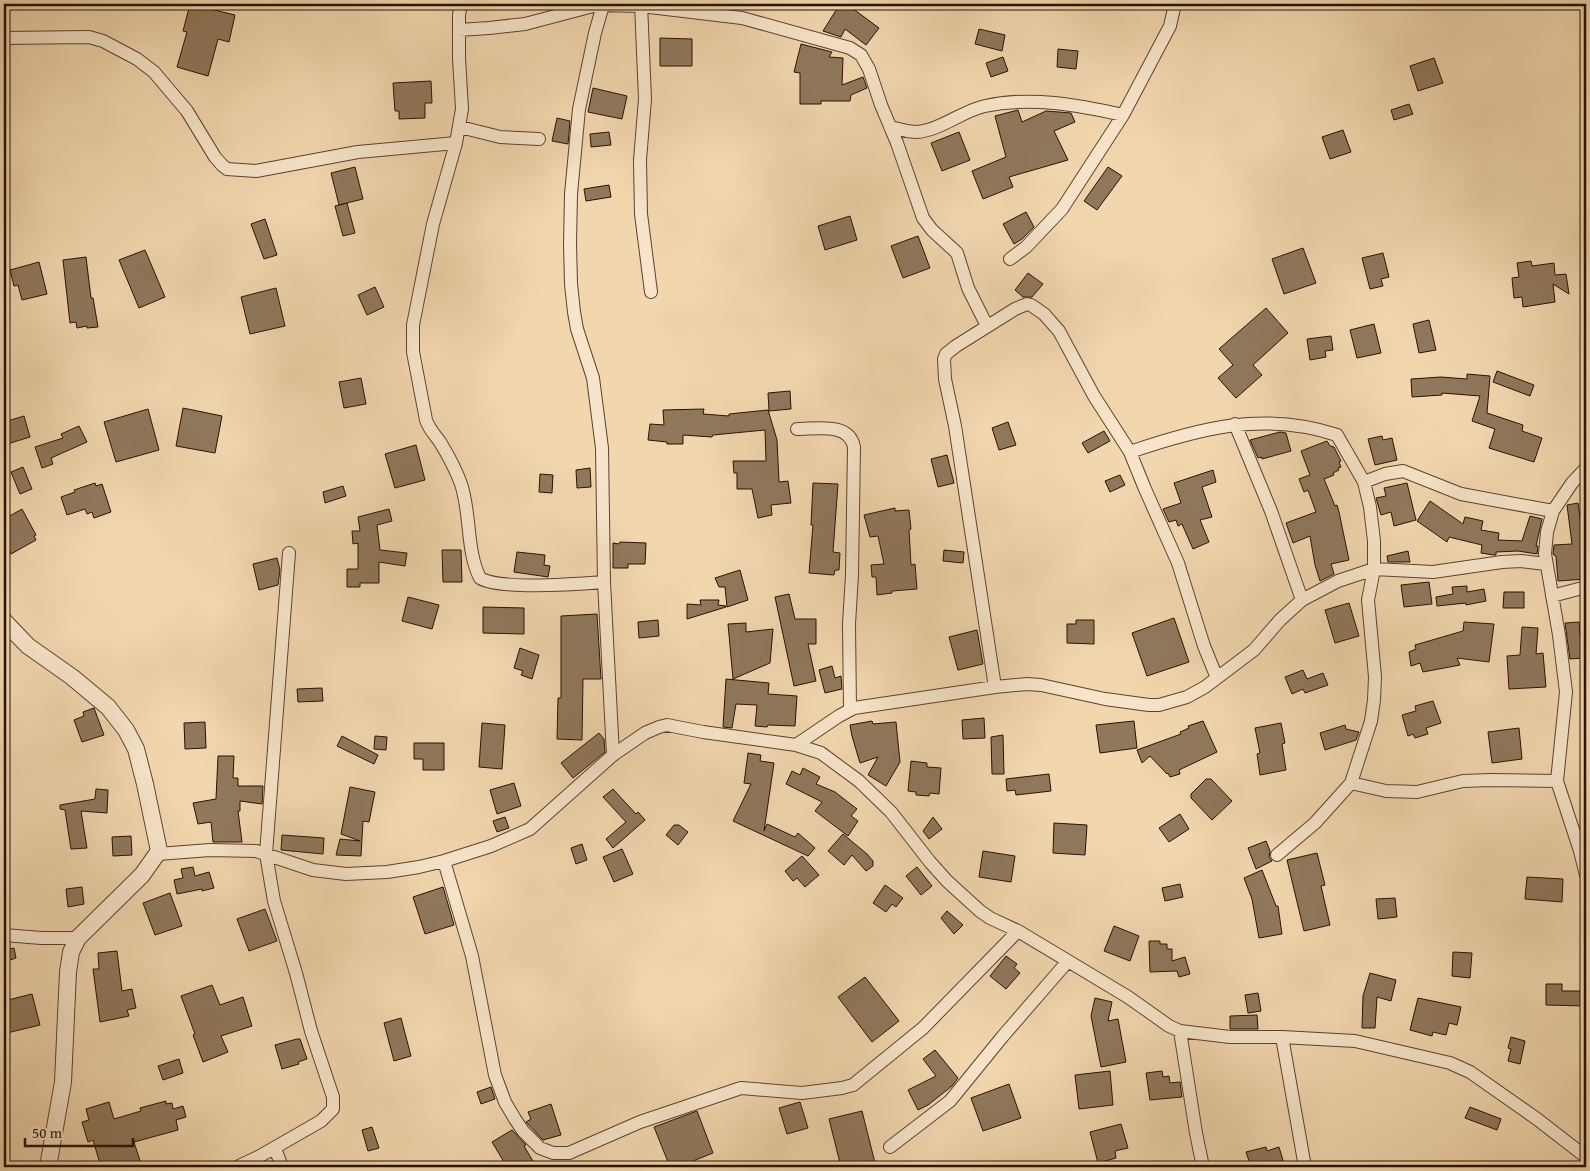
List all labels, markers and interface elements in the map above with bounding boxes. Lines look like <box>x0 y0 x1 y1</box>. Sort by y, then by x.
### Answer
scale bar <box>25 1116 132 1148</box>
text: 50 m <box>32 1122 63 1143</box>

